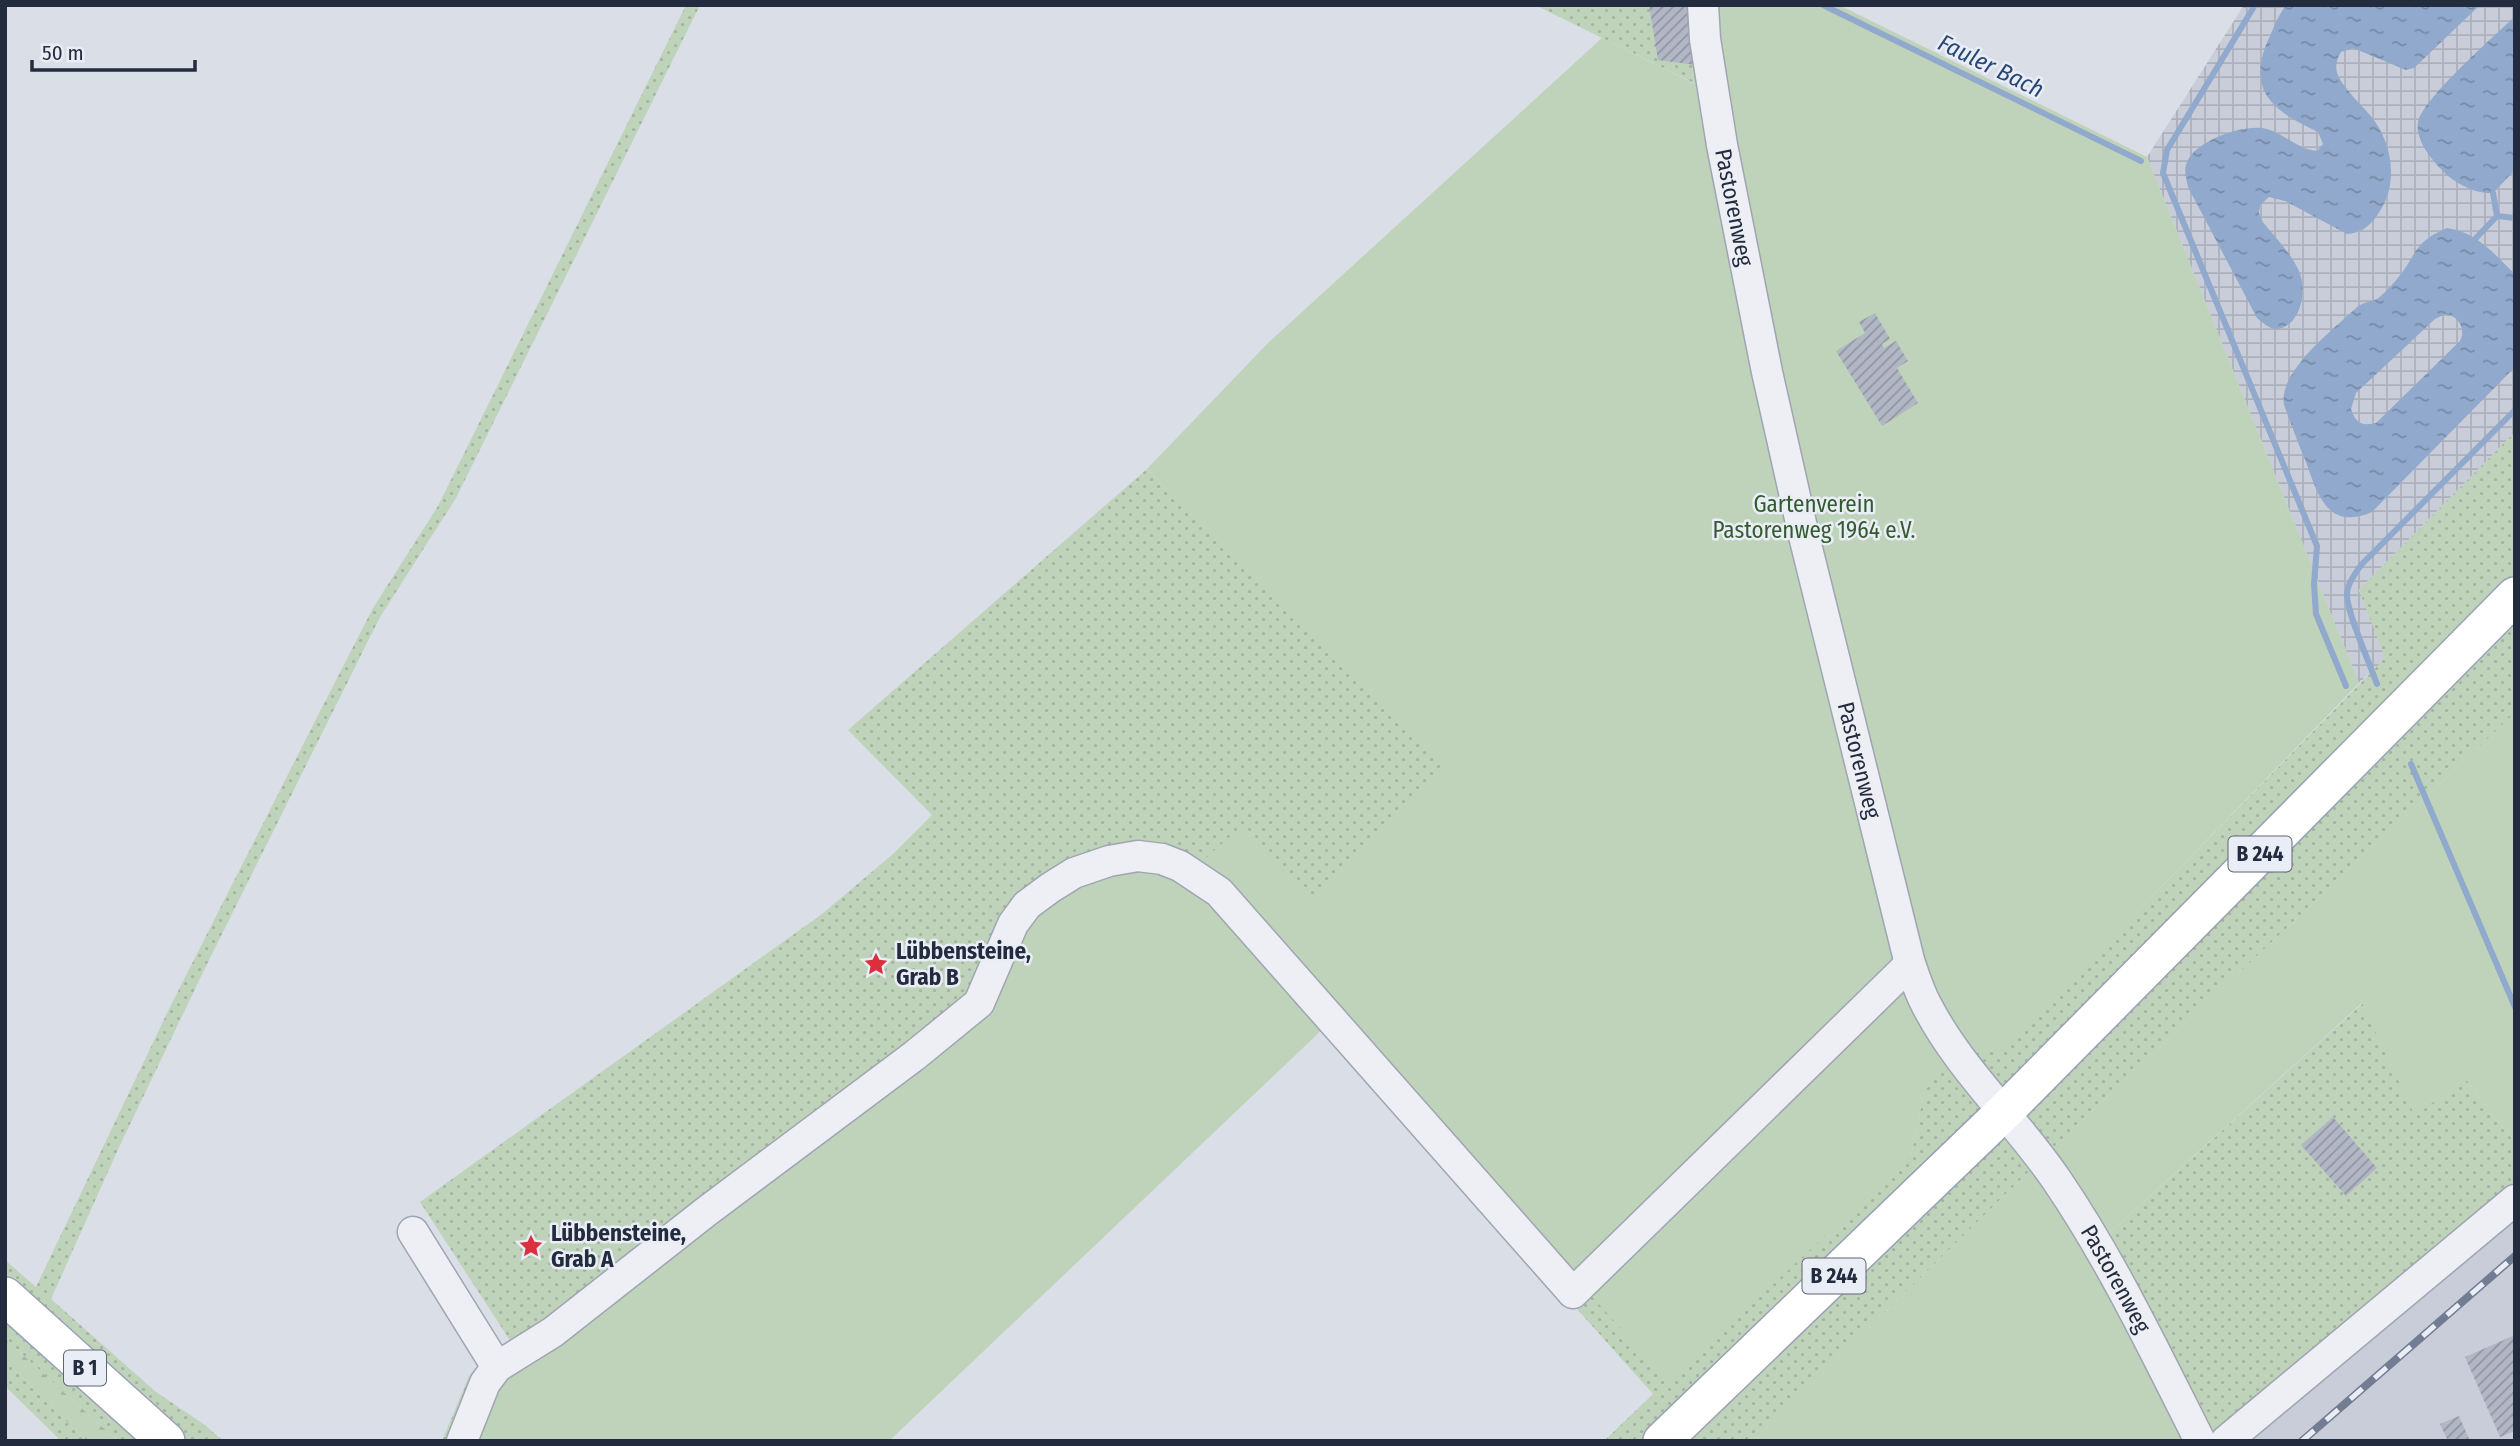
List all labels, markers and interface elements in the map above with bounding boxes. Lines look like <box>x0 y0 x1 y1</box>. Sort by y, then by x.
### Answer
scale bar <box>32 28 194 72</box>
water label: Fauler Bach <box>1933 28 2049 104</box>
text: 50 m <box>42 40 84 66</box>
street label: Pastorenweg <box>1709 146 1760 269</box>
park label: Gartenverein Pastorenweg 1964 e.V. <box>1713 490 1915 544</box>
street label: Pastorenweg <box>1832 699 1888 822</box>
road number: B 244 <box>2228 836 2292 872</box>
place label: Lübbensteine, Grab B <box>896 937 1031 991</box>
place icon: Lübbensteine, Grab B <box>862 950 890 978</box>
place label: Lübbensteine, Grab A <box>551 1219 686 1273</box>
street label: Pastorenweg <box>2075 1220 2157 1338</box>
place icon: Lübbensteine, Grab A <box>517 1232 545 1260</box>
road number: B 244 <box>1802 1258 1866 1294</box>
road number: B 1 <box>64 1350 106 1386</box>

